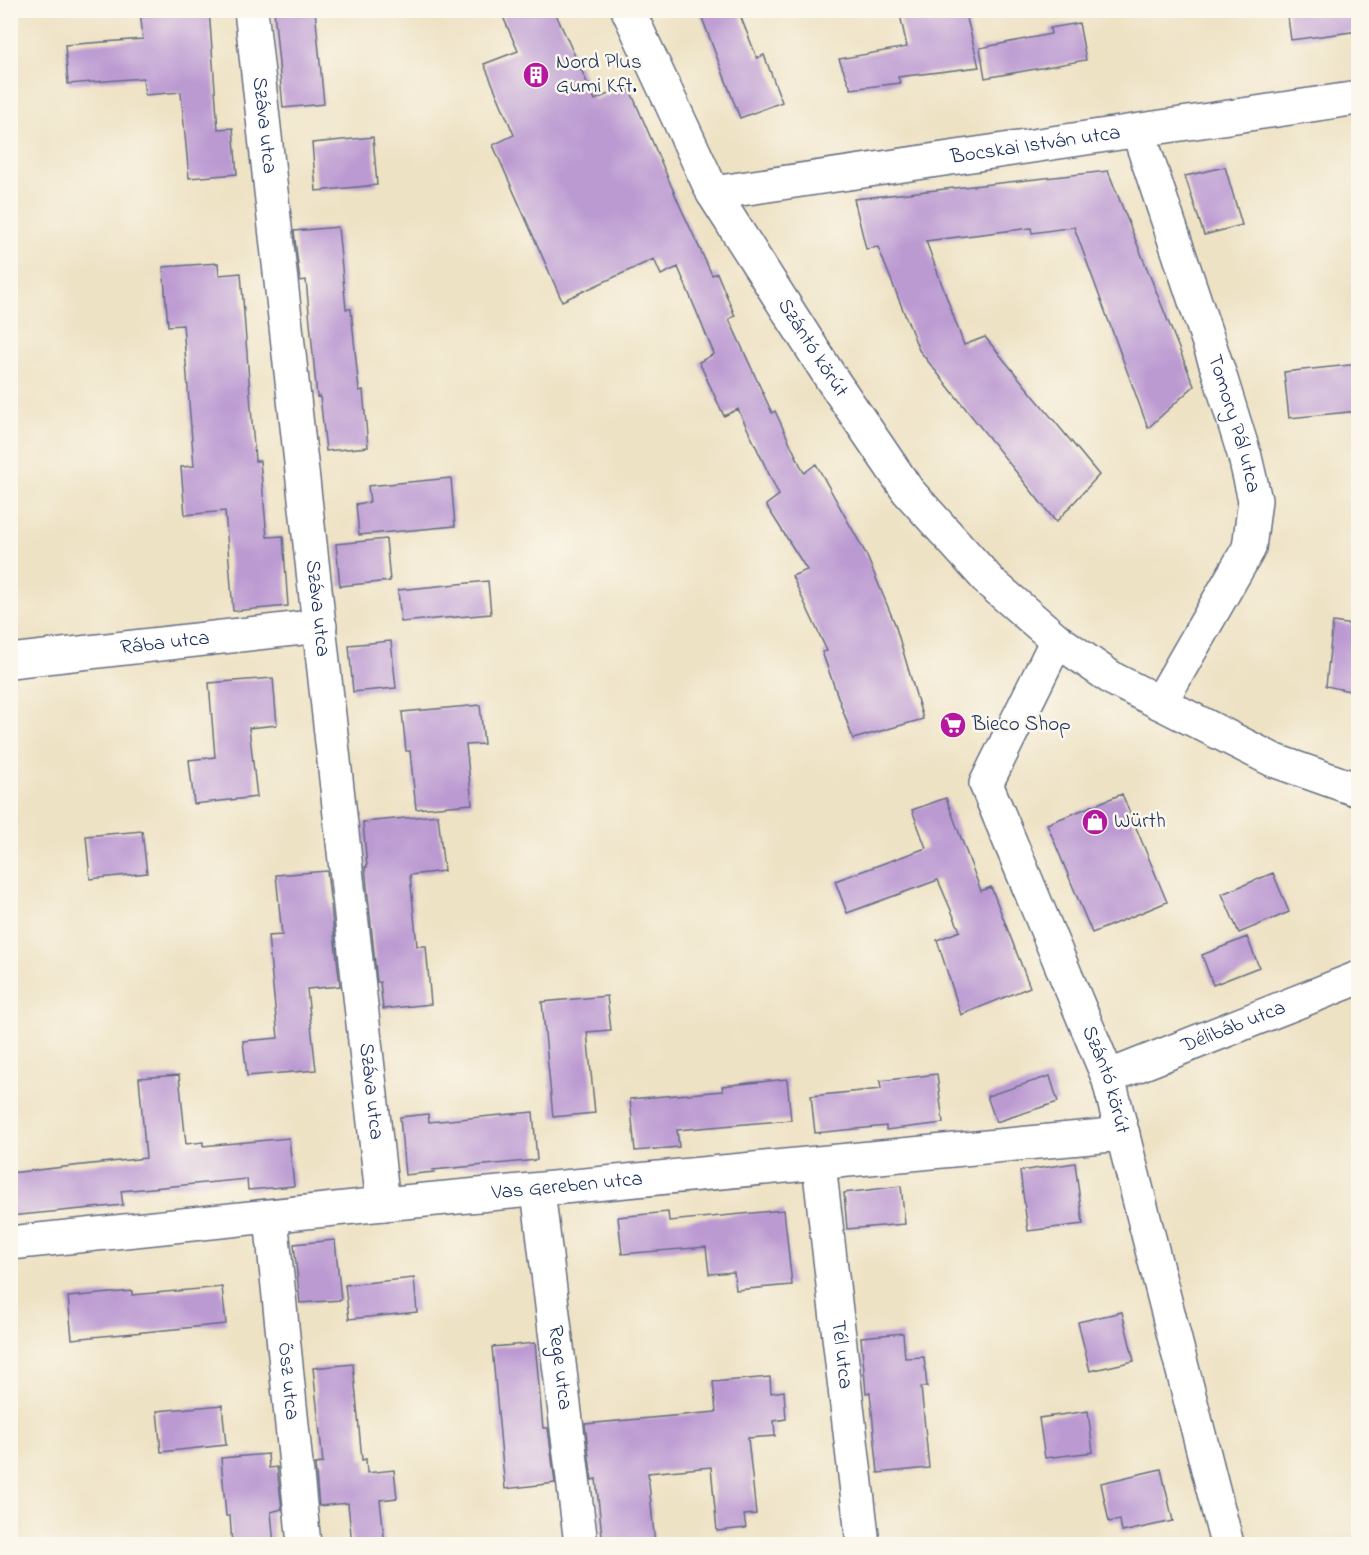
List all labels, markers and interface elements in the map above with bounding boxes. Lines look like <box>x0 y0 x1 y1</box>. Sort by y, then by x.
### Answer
place label: Nord Plus Gumi Kft. <box>556 48 642 102</box>
building icon: Nord Plus Gumi Kft. <box>521 60 551 90</box>
street label: Száva utca <box>243 75 284 175</box>
street label: Bocskai István utca <box>948 118 1123 173</box>
street label: Szántó körút <box>769 293 855 404</box>
street label: Tomory Pál utca <box>1199 351 1268 496</box>
street label: Száva utca <box>297 558 337 658</box>
street label: Rába utca <box>119 624 211 663</box>
supermarket icon: Bieco Shop <box>938 710 968 740</box>
place label: Bieco Shop <box>971 710 1071 740</box>
shop icon: Würth <box>1080 807 1110 837</box>
place label: Würth <box>1114 807 1166 837</box>
street label: Délibáb utca <box>1176 993 1290 1062</box>
street label: Szántó körút <box>1073 1021 1137 1137</box>
street label: Száva utca <box>350 1041 391 1141</box>
street label: Vas Gereben utca <box>489 1165 644 1209</box>
street label: Tél utca <box>822 1319 860 1391</box>
street label: Rege utca <box>540 1324 580 1412</box>
street label: Ősz utca <box>269 1341 306 1422</box>

